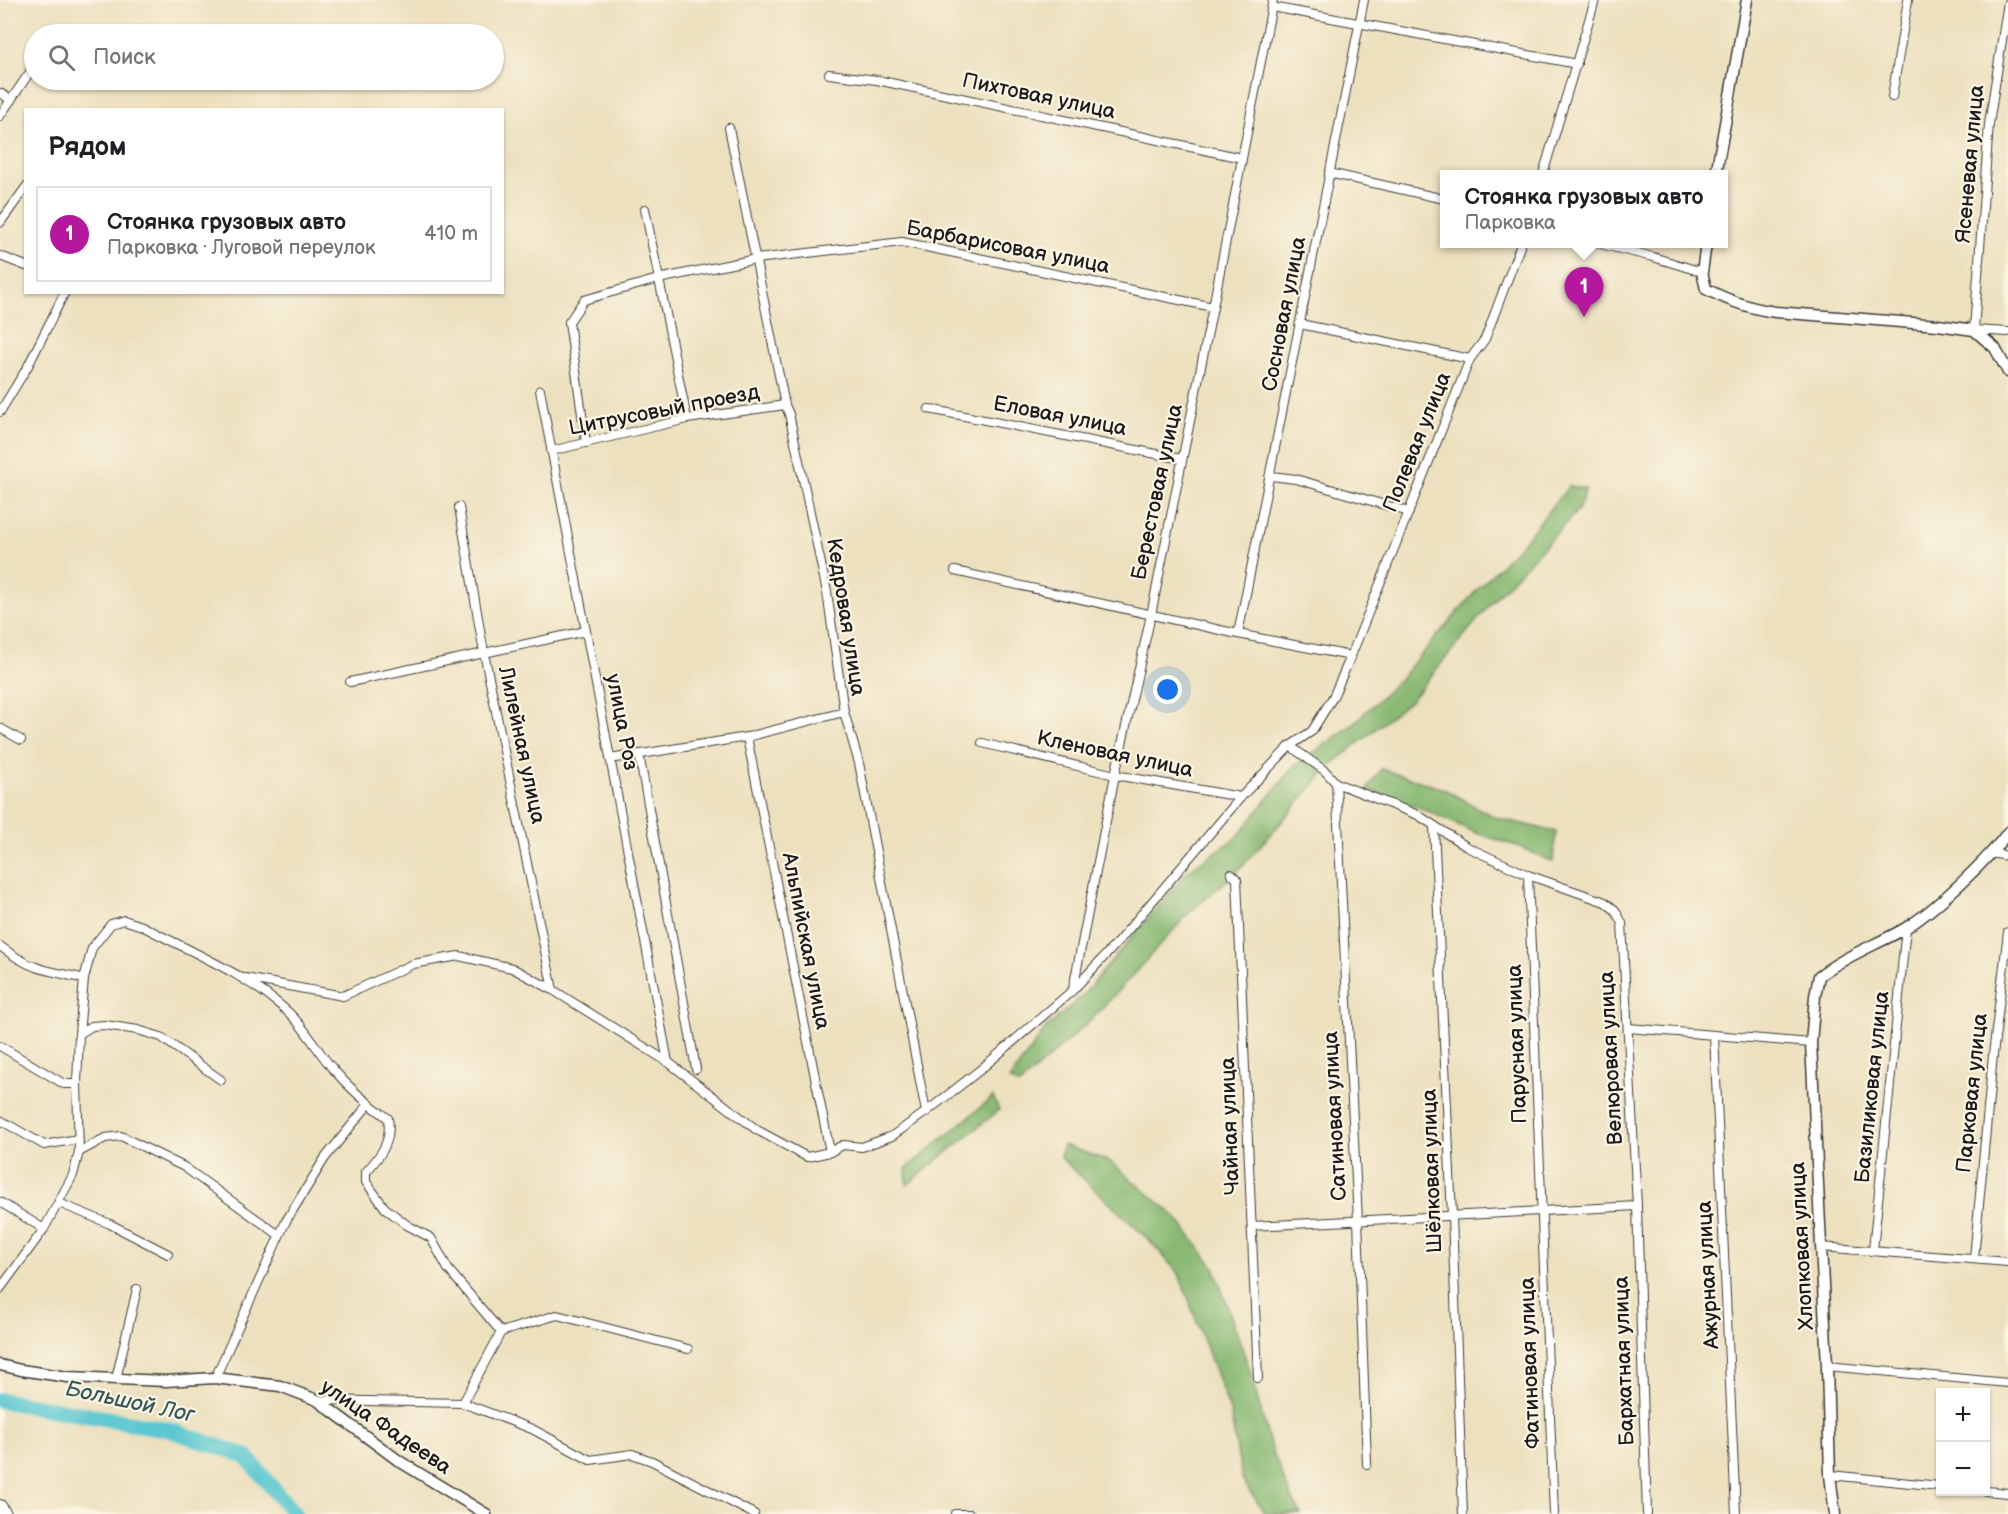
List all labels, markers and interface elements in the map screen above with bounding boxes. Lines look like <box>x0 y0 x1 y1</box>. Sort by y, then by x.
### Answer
search box <box>24 24 504 90</box>
icon: search <box>45 41 78 74</box>
text: Поиск <box>93 44 156 71</box>
street label: Пихтовая улица <box>960 68 1119 125</box>
street label: Ясеневая улица <box>1951 83 1989 244</box>
text: Рядом <box>48 132 126 163</box>
popup <box>1440 170 1728 248</box>
text: Стоянка грузовых авто <box>1464 184 1704 211</box>
text: Стоянка грузовых авто <box>107 209 346 236</box>
text: Парковка <box>1464 211 1556 235</box>
street label: Барбарисовая улица <box>904 215 1112 279</box>
text: 1 <box>65 222 74 246</box>
text: 410 m <box>424 222 478 246</box>
street label: Сосновая улица <box>1257 234 1311 394</box>
text: Парковка · Луговой переулок <box>107 236 376 260</box>
pin: 1 <box>1564 268 1604 317</box>
street label: Полевая улица <box>1378 368 1457 516</box>
street label: Цитрусовый проезд <box>567 379 762 441</box>
street label: Еловая улица <box>991 391 1129 441</box>
street label: Берестовая улица <box>1126 401 1188 582</box>
street label: Кедровая улица <box>821 536 871 698</box>
street label: Лилейная улица <box>493 663 551 827</box>
street label: улица Роз <box>600 672 644 772</box>
your location <box>1153 675 1182 704</box>
street label: Кленовая улица <box>1035 725 1196 783</box>
street label: Альпийская улица <box>776 849 836 1032</box>
street label: Парусная улица <box>1502 963 1532 1124</box>
street label: Велюровая улица <box>1594 970 1628 1146</box>
street label: Базиликовая улица <box>1849 989 1895 1184</box>
street label: Парковая улица <box>1951 1011 1993 1174</box>
street label: Сатиновая улица <box>1318 1030 1352 1201</box>
street label: Чайная улица <box>1215 1056 1245 1195</box>
street label: Шёлковая улица <box>1417 1088 1447 1254</box>
street label: Хлопковая улица <box>1785 1161 1819 1331</box>
street label: Ажурная улица <box>1692 1200 1724 1351</box>
street label: Бархатная улица <box>1609 1275 1639 1446</box>
street label: Фатиновая улица <box>1514 1276 1545 1449</box>
street label: улица Фадеева <box>316 1374 456 1480</box>
water label: Большой Лог <box>63 1375 198 1429</box>
map controls <box>1936 1388 1990 1496</box>
button: + <box>1936 1388 1990 1442</box>
button: − <box>1936 1442 1990 1496</box>

